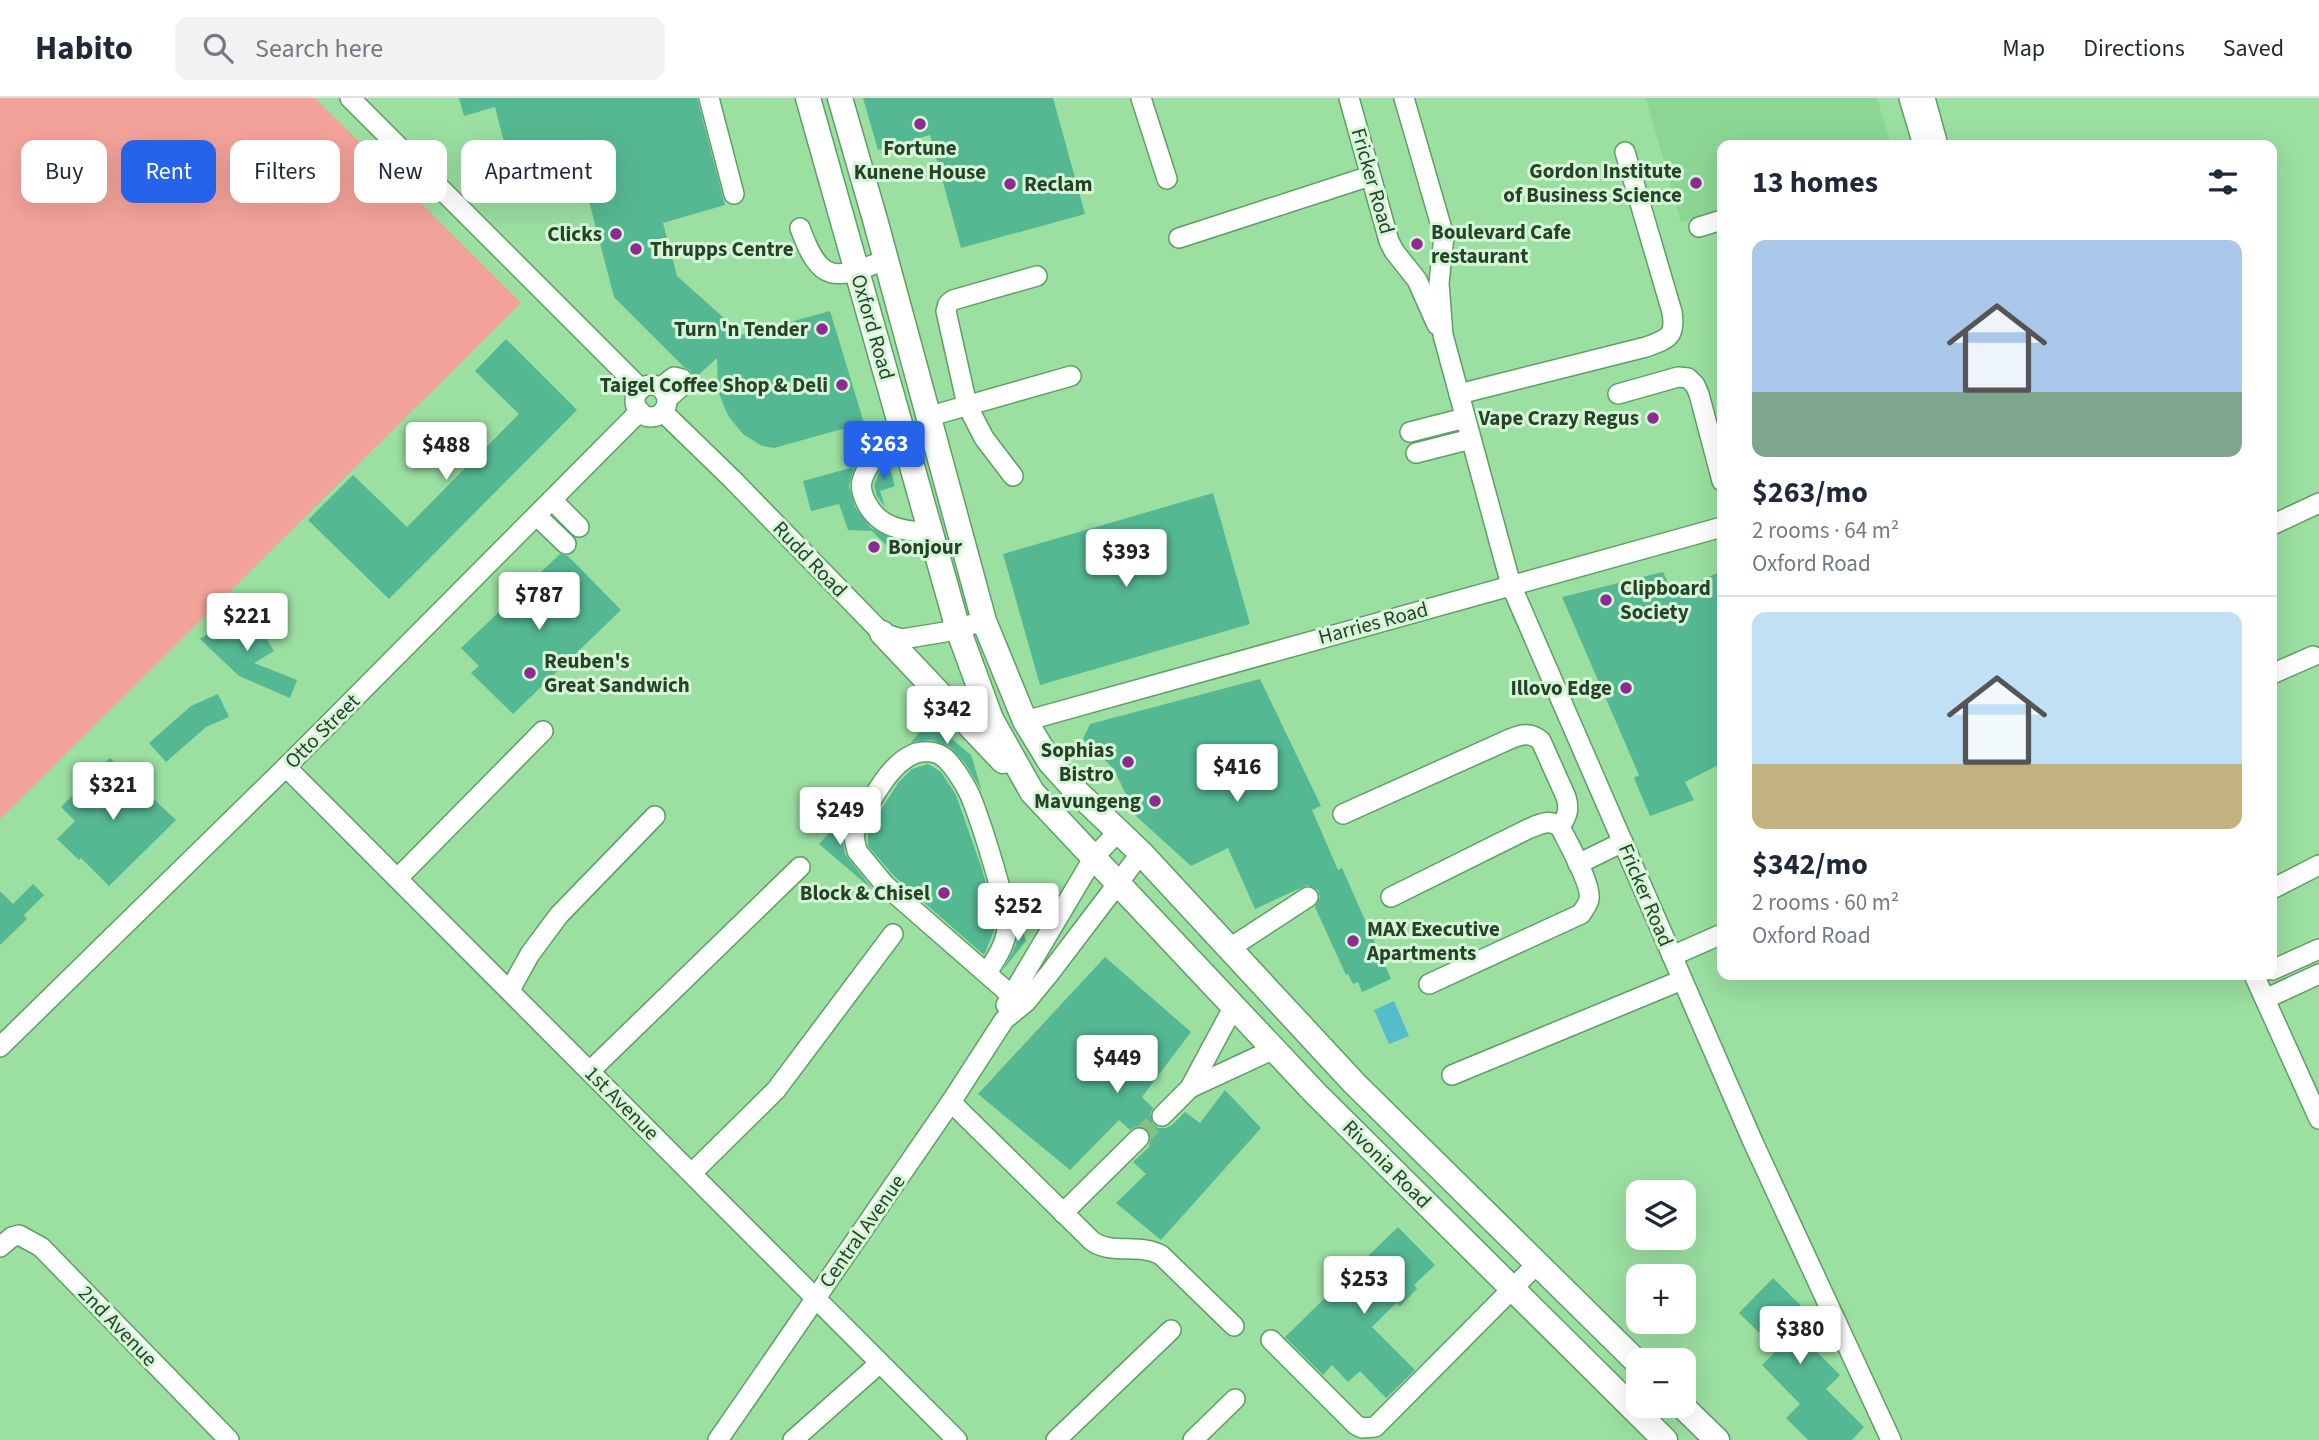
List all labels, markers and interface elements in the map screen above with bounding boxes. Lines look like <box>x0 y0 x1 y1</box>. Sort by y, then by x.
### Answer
search box <box>175 17 665 80</box>
text: Habito <box>35 25 133 72</box>
icon: search <box>199 29 237 67</box>
text: Search here <box>255 30 383 67</box>
text: Map <box>2002 31 2045 66</box>
text: Directions <box>2083 31 2185 66</box>
text: Saved <box>2223 31 2284 66</box>
marker: Fortune Kunene House <box>912 116 928 132</box>
street label: Fricker Road <box>1344 124 1402 238</box>
place label: Fortune Kunene House <box>854 133 986 187</box>
chip: Buy <box>21 140 107 203</box>
chip: Rent <box>121 140 216 203</box>
chip: Filters <box>230 140 340 203</box>
chip: New <box>354 140 447 203</box>
chip: Apartment <box>461 140 616 203</box>
place label: Gordon Institute of Business Science <box>1503 156 1682 210</box>
text: 13 homes <box>1752 161 1878 204</box>
icon: filters <box>2204 163 2242 201</box>
place label: Reclam <box>1024 169 1092 199</box>
marker: Gordon Institute of Business Science <box>1688 175 1704 191</box>
marker: Reclam <box>1002 176 1018 192</box>
place label: Boulevard Cafe restaurant <box>1431 217 1571 271</box>
place label: Clicks <box>547 219 602 249</box>
marker: Clicks <box>608 226 624 242</box>
place label: Thrupps Centre <box>650 234 794 264</box>
marker: Boulevard Cafe restaurant <box>1409 236 1425 252</box>
marker: Thrupps Centre <box>628 241 644 257</box>
street label: Oxford Road <box>844 271 902 383</box>
icon: home <box>1934 285 2060 411</box>
place label: Turn 'n Tender <box>674 314 809 344</box>
marker: Turn 'n Tender <box>814 321 830 337</box>
place label: Taigel Coffee Shop & Deli <box>600 370 828 400</box>
marker: Taigel Coffee Shop & Deli <box>834 377 850 393</box>
place label: Vape Crazy Regus <box>1477 403 1639 433</box>
marker: Vape Crazy Regus <box>1645 410 1661 426</box>
pin: $488 <box>405 422 487 482</box>
pin: $263 <box>843 422 925 481</box>
text: $263 <box>860 427 908 460</box>
text: $488 <box>422 428 470 461</box>
text: $263/mo <box>1752 471 1868 514</box>
street label: Rudd Road <box>766 514 854 604</box>
text: 2 rooms · 64 m² <box>1752 514 1899 547</box>
pin: $393 <box>1085 530 1167 589</box>
place label: Bonjour <box>888 532 963 562</box>
text: $393 <box>1102 535 1150 568</box>
marker: Bonjour <box>866 539 882 555</box>
text: Oxford Road <box>1752 547 1871 580</box>
pin: $787 <box>498 573 580 632</box>
place label: Clipboard Society <box>1620 573 1711 627</box>
text: $787 <box>515 578 563 611</box>
marker: Clipboard Society <box>1598 592 1614 608</box>
pin: $221 <box>206 594 288 653</box>
street label: Harries Road <box>1315 594 1431 652</box>
text: $221 <box>223 599 271 632</box>
place label: Reuben's Great Sandwich <box>544 646 690 700</box>
icon: home <box>1934 657 2060 783</box>
marker: Reuben's Great Sandwich <box>522 665 538 681</box>
place label: Illovo Edge <box>1510 673 1612 703</box>
marker: Illovo Edge <box>1618 680 1634 696</box>
pin: $342 <box>906 686 988 746</box>
street label: Otto Street <box>278 687 366 775</box>
text: $342 <box>923 692 971 725</box>
place label: Sophias Bistro <box>1040 735 1114 789</box>
pin: $416 <box>1196 744 1278 804</box>
text: $416 <box>1213 750 1261 783</box>
marker: Sophias Bistro <box>1120 754 1136 770</box>
pin: $321 <box>72 762 154 822</box>
text: $321 <box>89 768 137 801</box>
place label: Mavungeng <box>1034 786 1141 816</box>
pin: $249 <box>799 788 881 847</box>
text: $249 <box>816 793 864 826</box>
marker: Mavungeng <box>1147 793 1163 809</box>
street label: Fricker Road <box>1611 839 1681 951</box>
text: $342/mo <box>1752 843 1868 886</box>
place label: Block & Chisel <box>800 878 930 908</box>
pin: $252 <box>977 884 1059 943</box>
marker: Block & Chisel <box>936 885 952 901</box>
text: 2 rooms · 60 m² <box>1752 886 1899 919</box>
text: $252 <box>994 889 1042 922</box>
place label: MAX Executive Apartments <box>1366 914 1500 968</box>
text: Oxford Road <box>1752 919 1871 952</box>
marker: MAX Executive Apartments <box>1345 933 1361 949</box>
pin: $449 <box>1076 1035 1158 1095</box>
text: $449 <box>1093 1041 1141 1074</box>
street label: 1st Avenue <box>578 1059 666 1147</box>
street label: Rivonia Road <box>1336 1113 1438 1215</box>
street label: Central Avenue <box>812 1168 912 1294</box>
map controls <box>1626 1180 1696 1418</box>
button: layers <box>1626 1180 1696 1250</box>
pin: $253 <box>1323 1256 1405 1316</box>
text: $253 <box>1340 1262 1388 1295</box>
button: + <box>1626 1264 1696 1334</box>
street label: 2nd Avenue <box>72 1279 164 1373</box>
pin: $380 <box>1759 1306 1841 1366</box>
text: $380 <box>1776 1312 1824 1345</box>
button: − <box>1626 1348 1696 1418</box>

